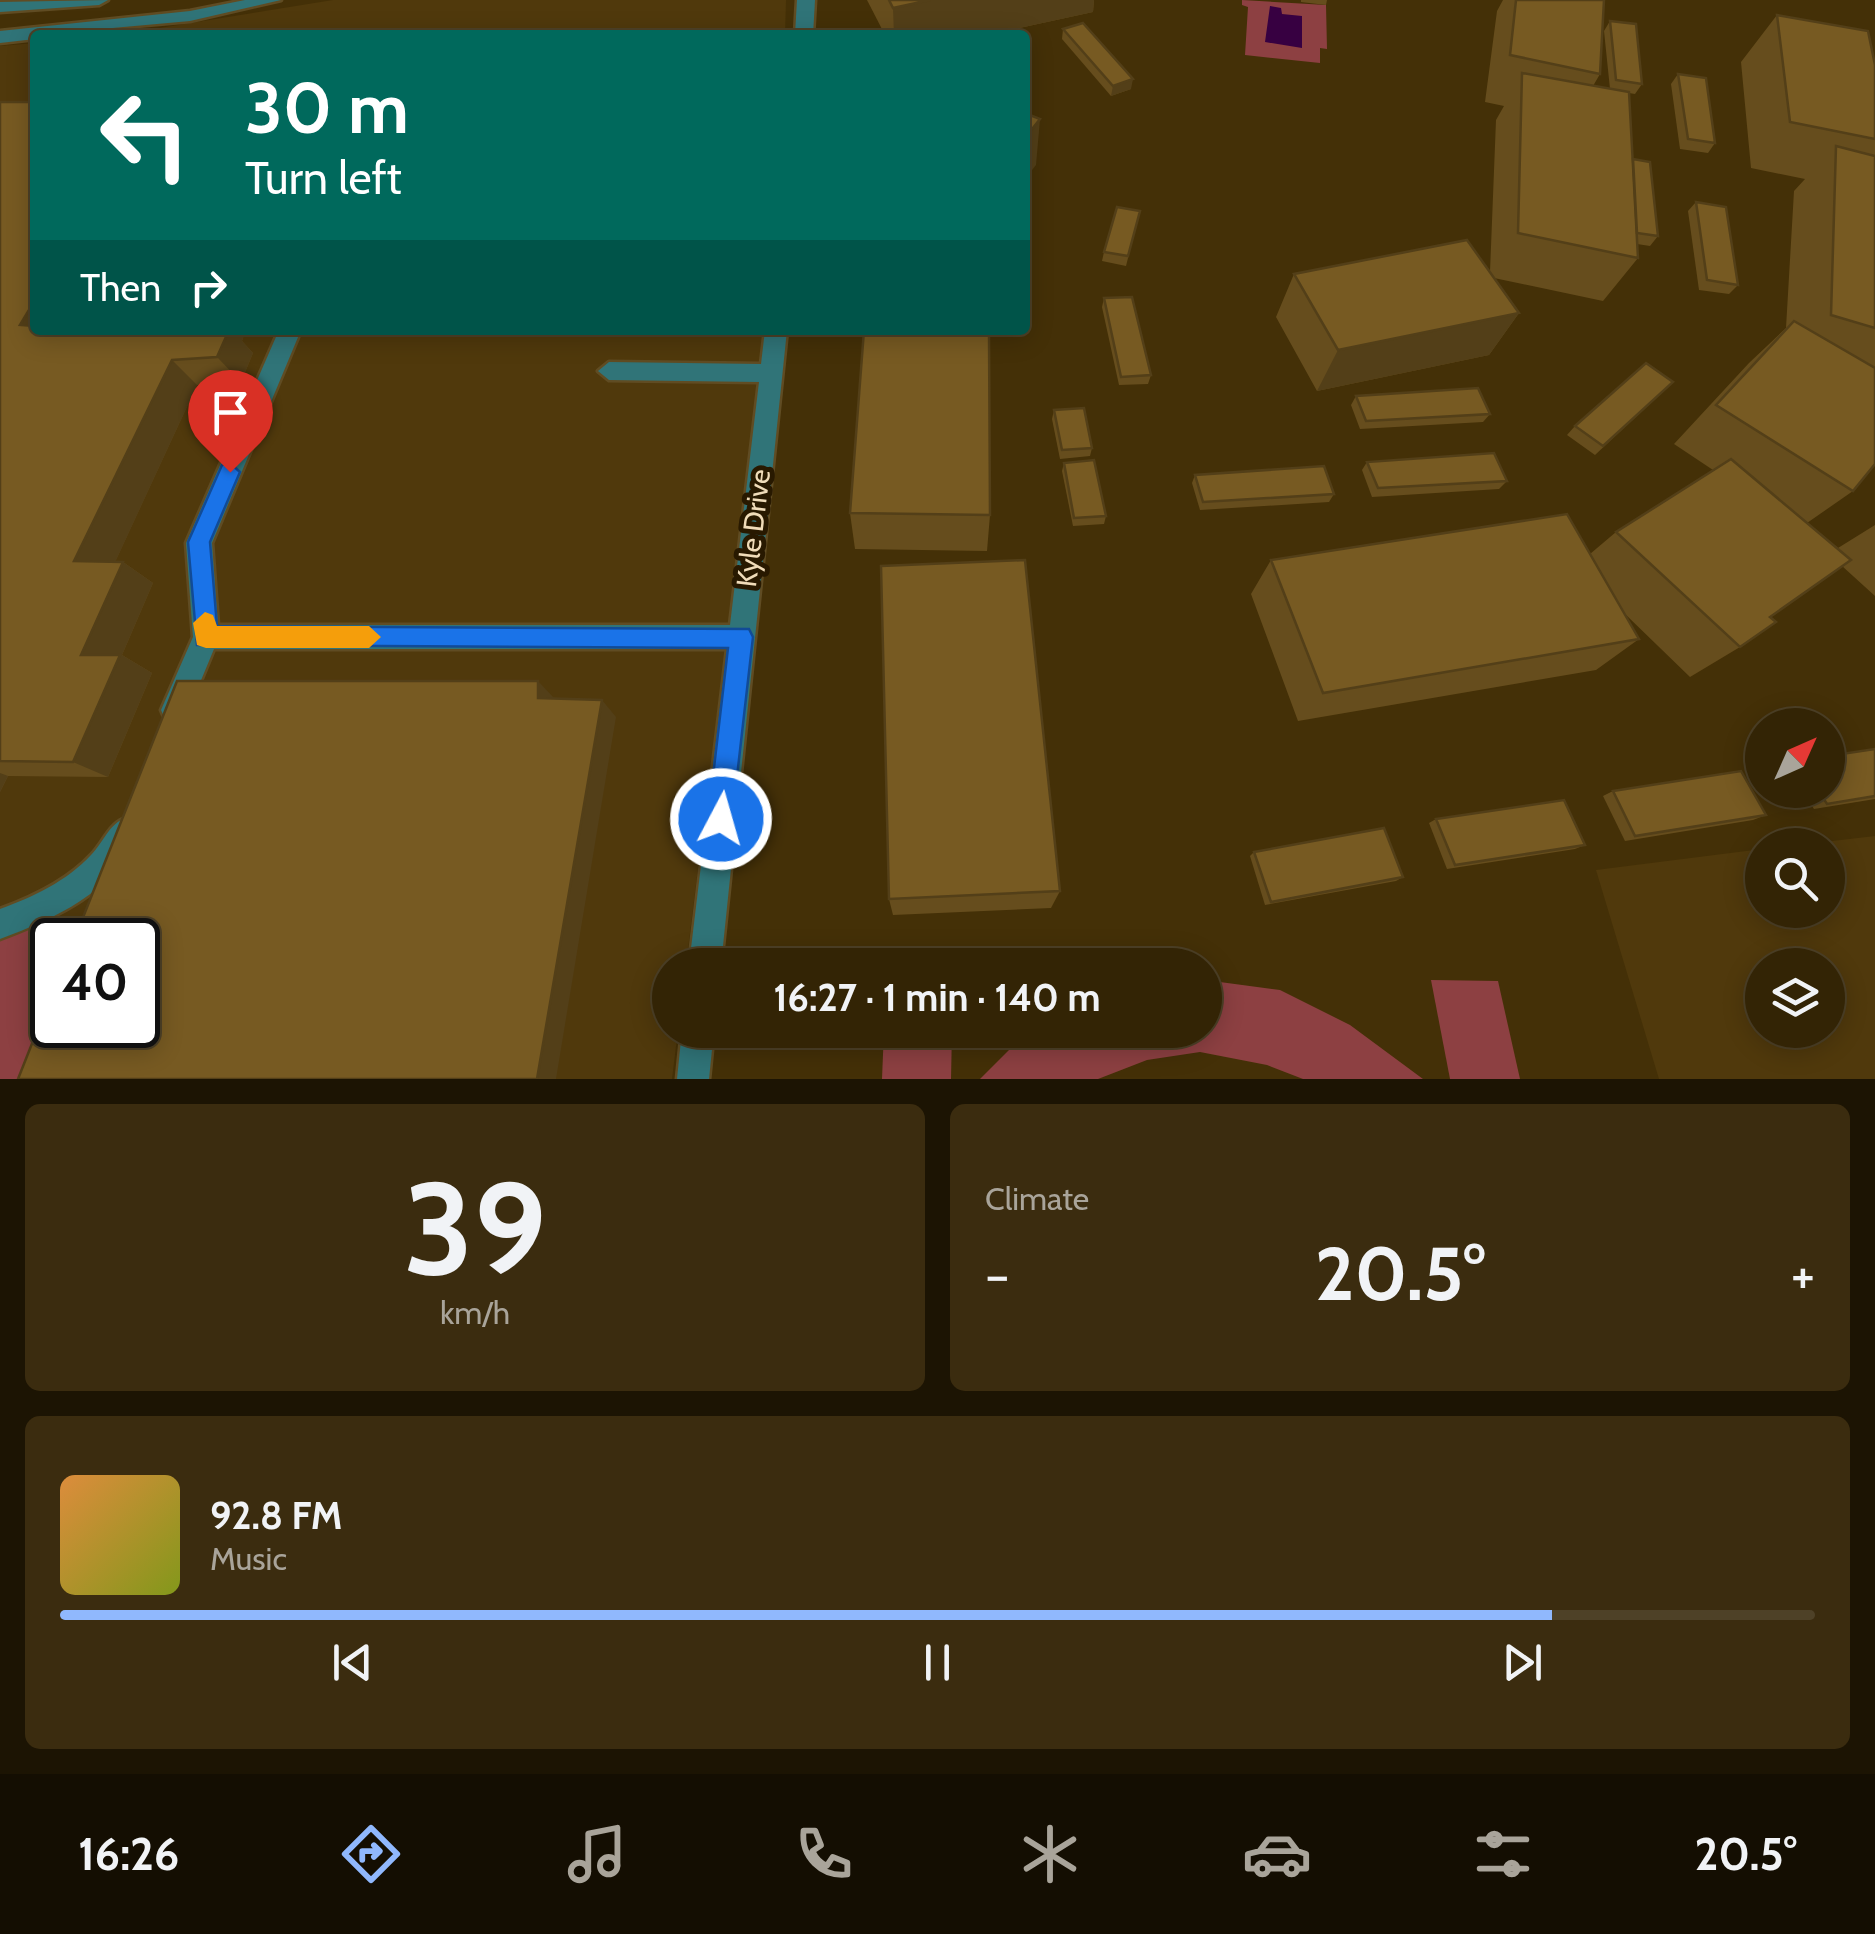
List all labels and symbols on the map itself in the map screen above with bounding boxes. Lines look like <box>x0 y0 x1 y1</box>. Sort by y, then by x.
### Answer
pin <box>188 370 273 473</box>
street label: Kyle Drive <box>729 467 777 589</box>
north arrow <box>1745 708 1845 808</box>
position arrow <box>669 767 773 871</box>
speed limit sign: 40 <box>30 918 160 1048</box>

